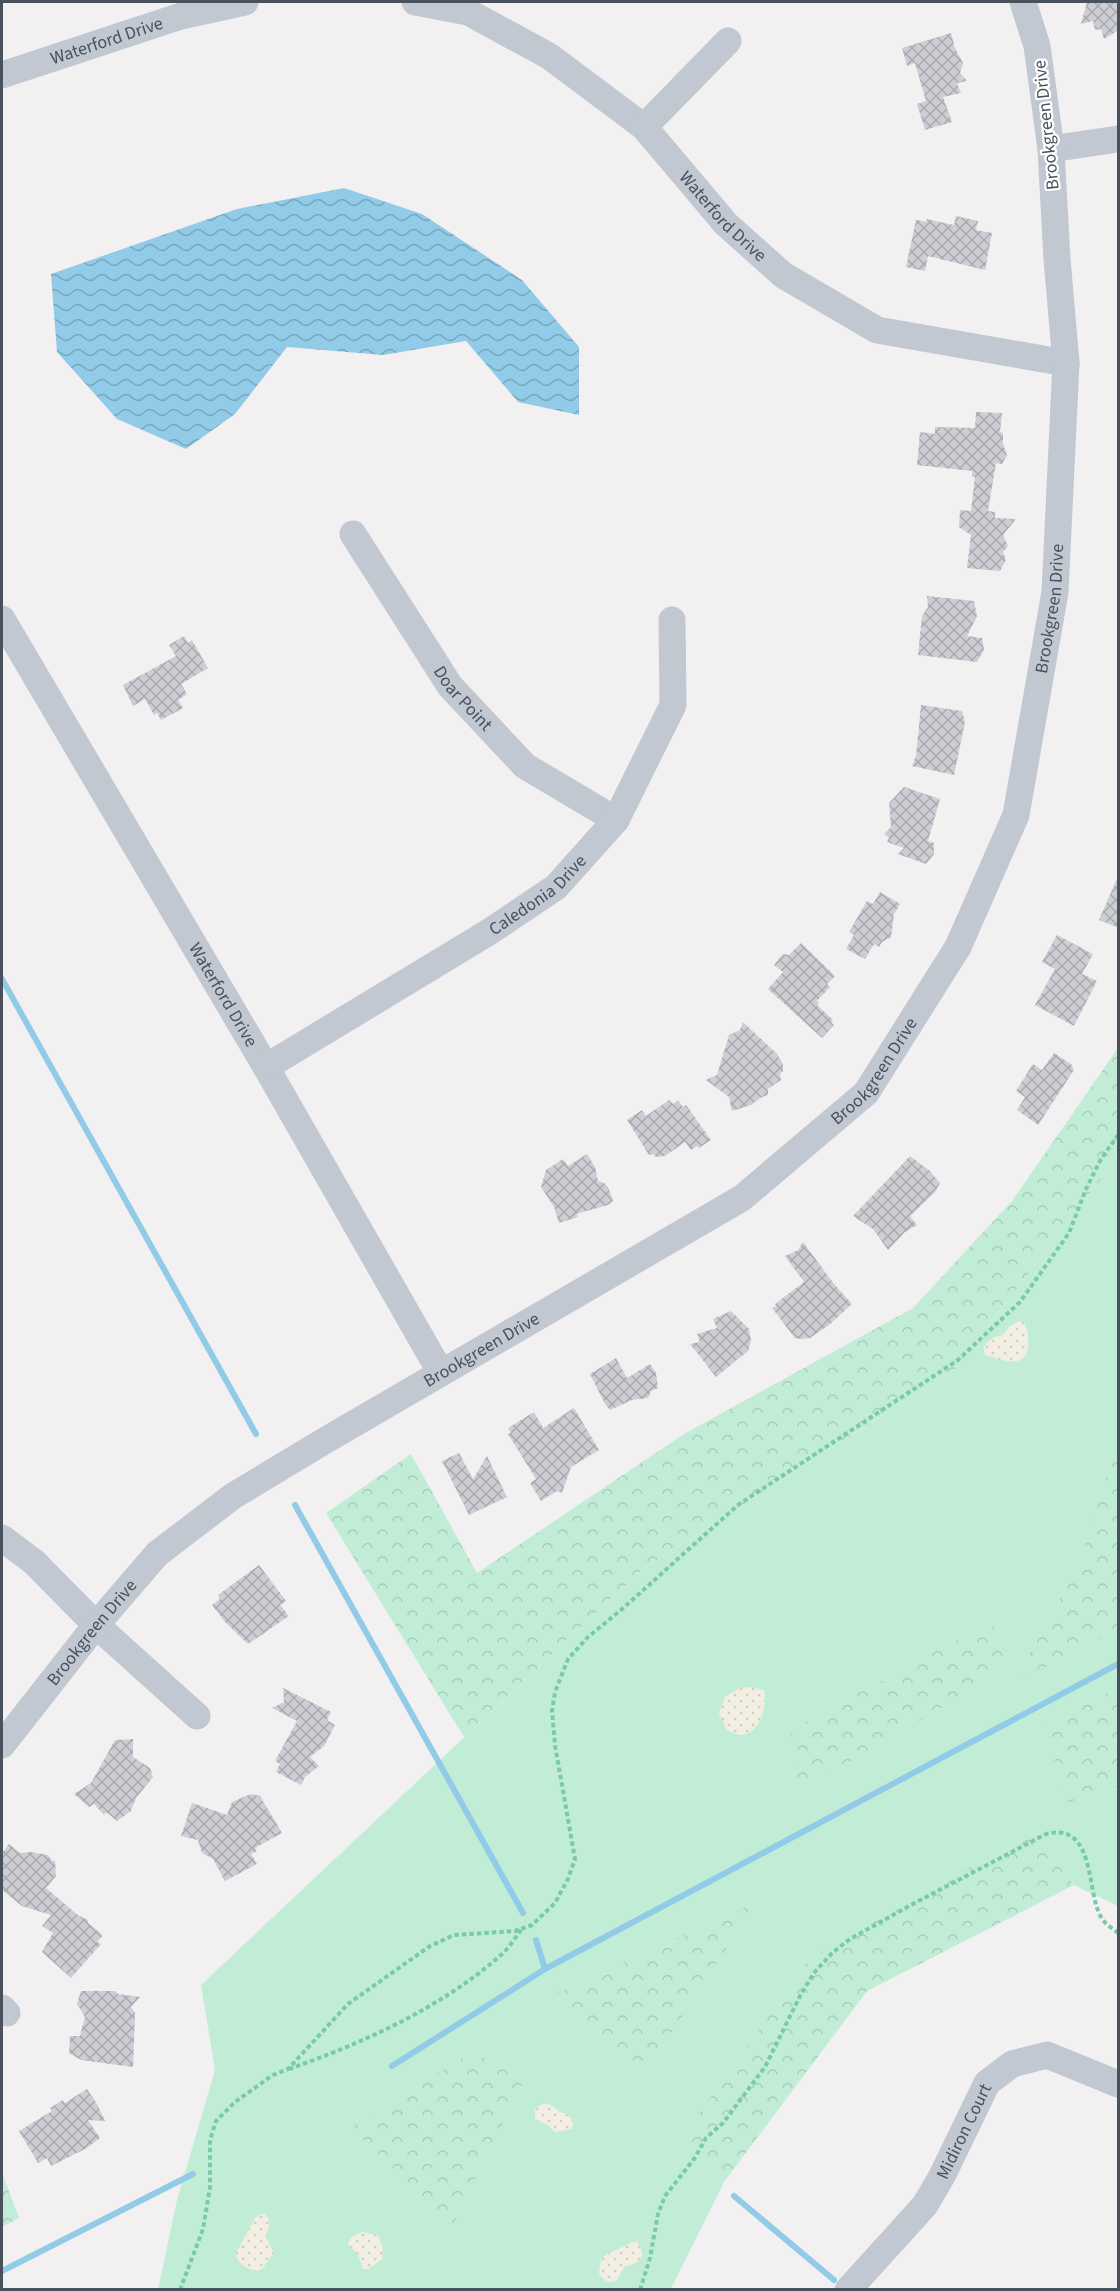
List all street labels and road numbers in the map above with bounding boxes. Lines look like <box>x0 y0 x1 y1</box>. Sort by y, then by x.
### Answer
street label: Waterford Drive <box>47 11 166 71</box>
street label: Brookgreen Drive <box>1027 59 1066 191</box>
street label: Waterford Drive <box>673 166 772 268</box>
street label: Brookgreen Drive <box>1029 543 1070 675</box>
street label: Doar Point <box>427 661 498 737</box>
street label: Caledonia Drive <box>484 849 592 942</box>
street label: Waterford Drive <box>182 938 263 1052</box>
street label: Brookgreen Drive <box>825 1013 924 1131</box>
street label: Brookgreen Drive <box>419 1306 544 1394</box>
street label: Brookgreen Drive <box>41 1574 143 1691</box>
street label: Midiron Court <box>930 2079 998 2183</box>

